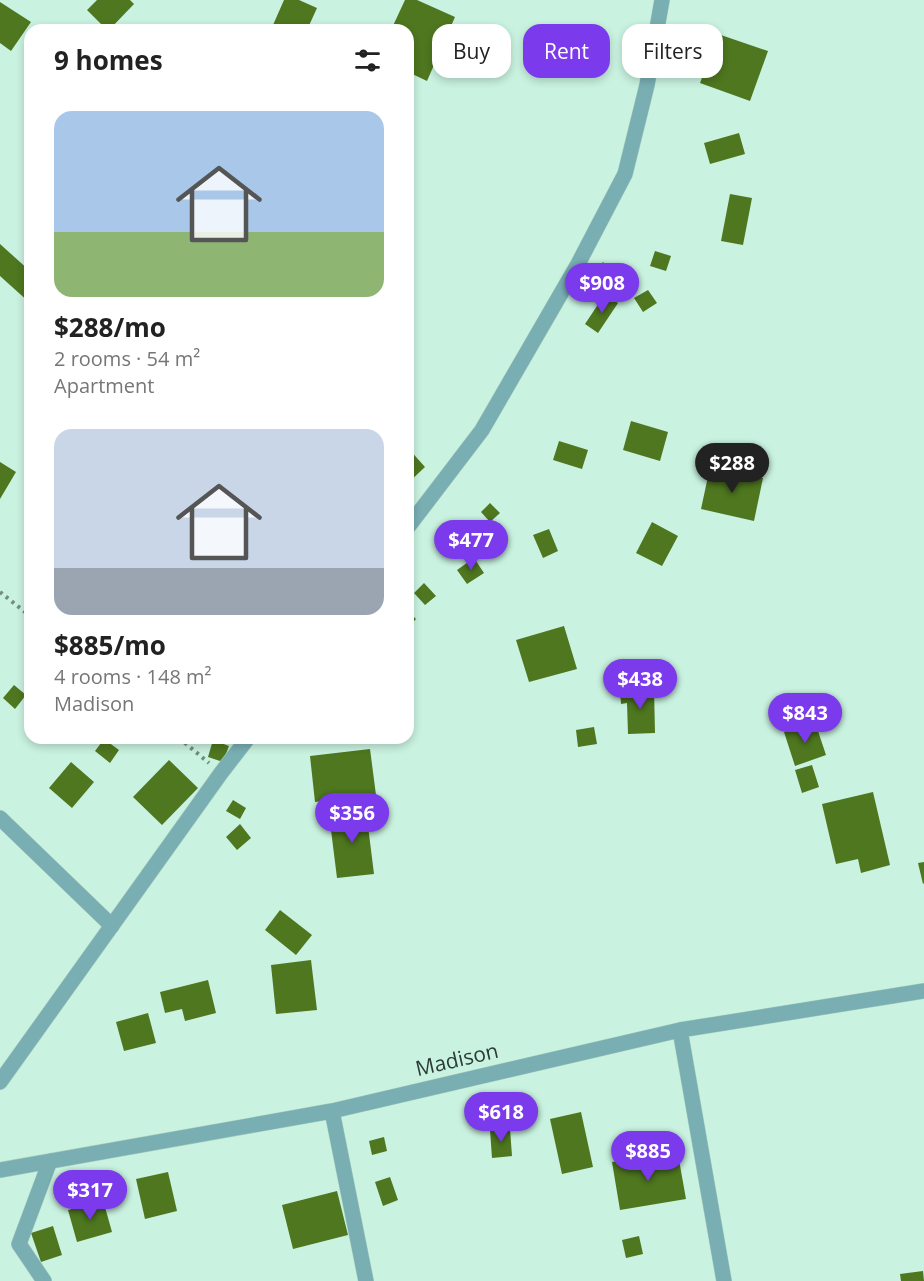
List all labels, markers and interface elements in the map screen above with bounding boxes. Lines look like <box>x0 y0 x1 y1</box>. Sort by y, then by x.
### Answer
chip: Buy <box>432 24 511 78</box>
chip: Rent <box>523 24 610 78</box>
chip: Filters <box>622 24 723 78</box>
text: 9 homes <box>54 42 163 78</box>
icon: filters <box>351 44 384 77</box>
icon: home <box>165 150 273 258</box>
pin: $908 <box>566 263 638 314</box>
text: $908 <box>579 269 625 296</box>
text: $288/mo <box>54 309 166 345</box>
text: 2 rooms · 54 m² <box>54 345 200 372</box>
text: Apartment <box>54 372 154 399</box>
pin: $288 <box>696 443 768 494</box>
text: $288 <box>709 449 755 476</box>
icon: home <box>165 468 273 576</box>
pin: $477 <box>435 520 507 571</box>
text: $477 <box>448 526 494 553</box>
text: $885/mo <box>54 627 166 663</box>
pin: $438 <box>604 659 676 710</box>
text: 4 rooms · 148 m² <box>54 663 212 690</box>
text: $438 <box>617 665 663 692</box>
text: Madison <box>54 690 134 717</box>
pin: $843 <box>769 693 841 744</box>
text: $843 <box>782 699 828 726</box>
pin: $356 <box>316 793 388 844</box>
text: $356 <box>329 799 375 826</box>
street label: Madison <box>413 1036 501 1082</box>
pin: $618 <box>465 1092 537 1143</box>
text: $618 <box>478 1098 524 1125</box>
pin: $885 <box>612 1131 684 1182</box>
text: $885 <box>625 1137 671 1164</box>
pin: $317 <box>54 1170 126 1221</box>
text: $317 <box>67 1176 113 1203</box>

